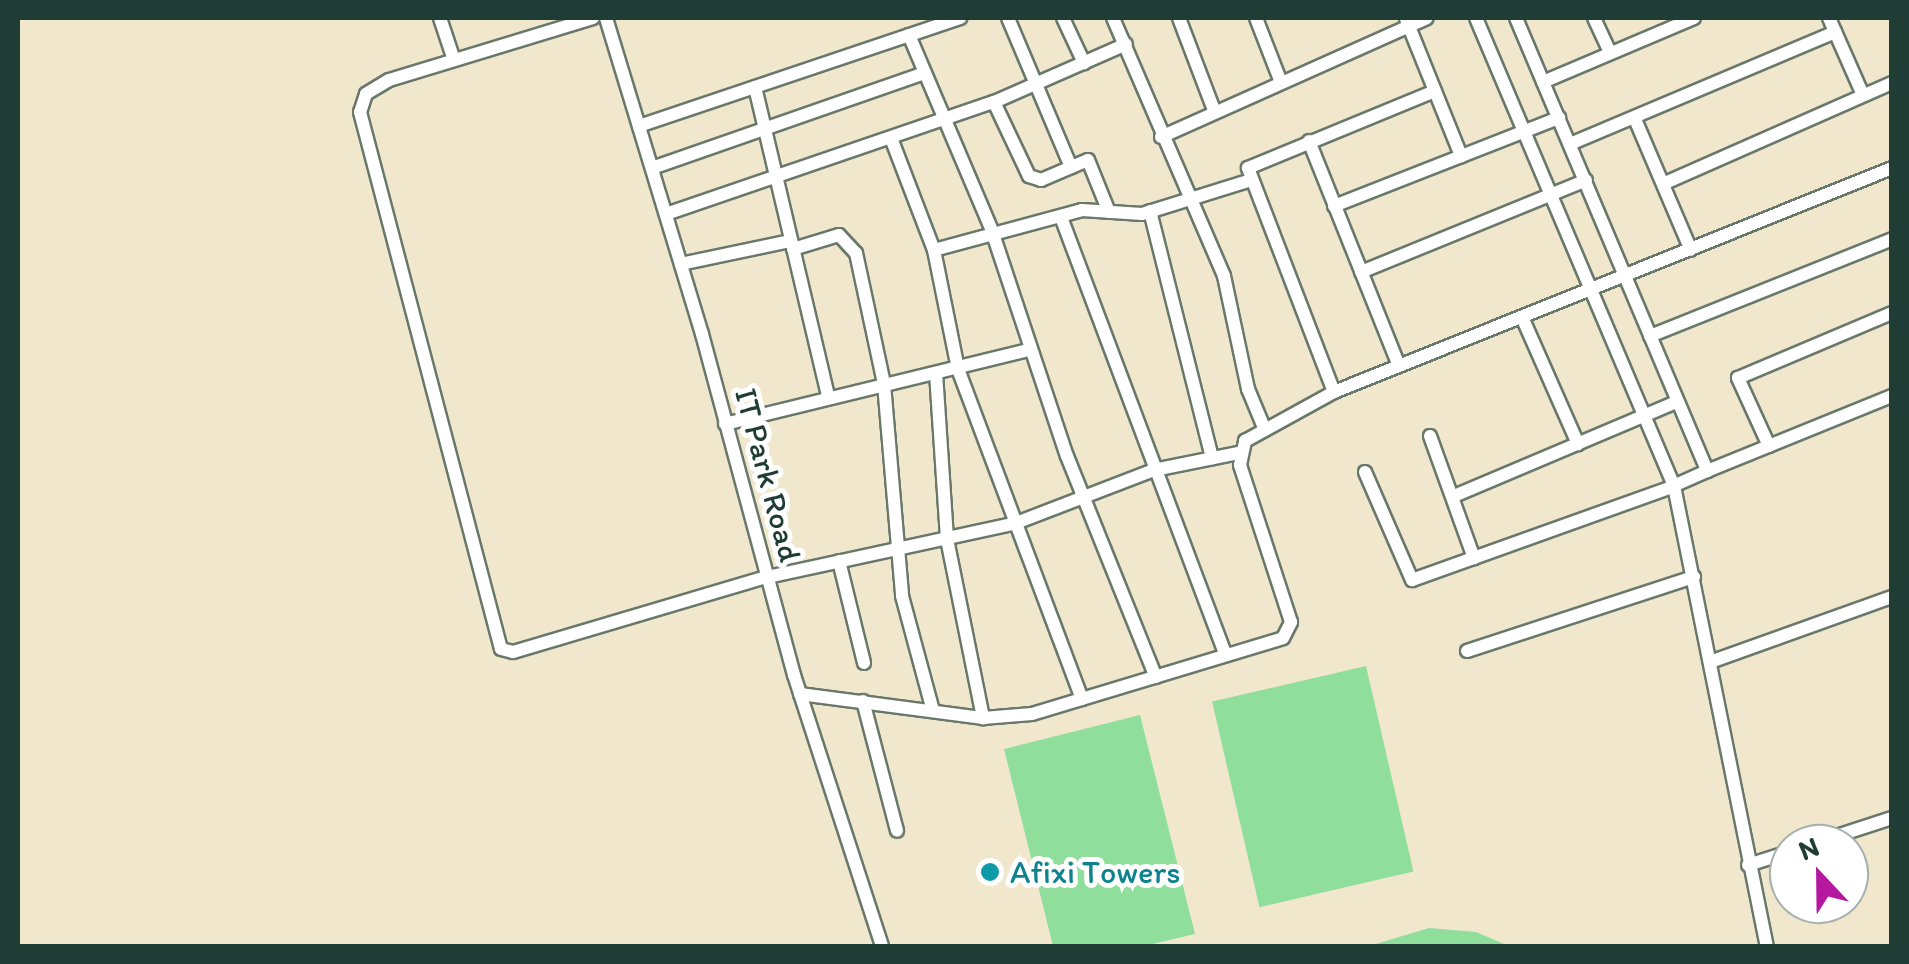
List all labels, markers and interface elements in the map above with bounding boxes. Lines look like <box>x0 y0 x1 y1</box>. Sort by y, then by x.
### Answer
street label: IT Park Road <box>727 385 809 565</box>
north arrow <box>1769 824 1869 924</box>
text: N <box>1793 829 1824 867</box>
place label: Afixi Towers <box>1010 853 1177 891</box>
marker: Afixi Towers <box>979 861 1001 883</box>

